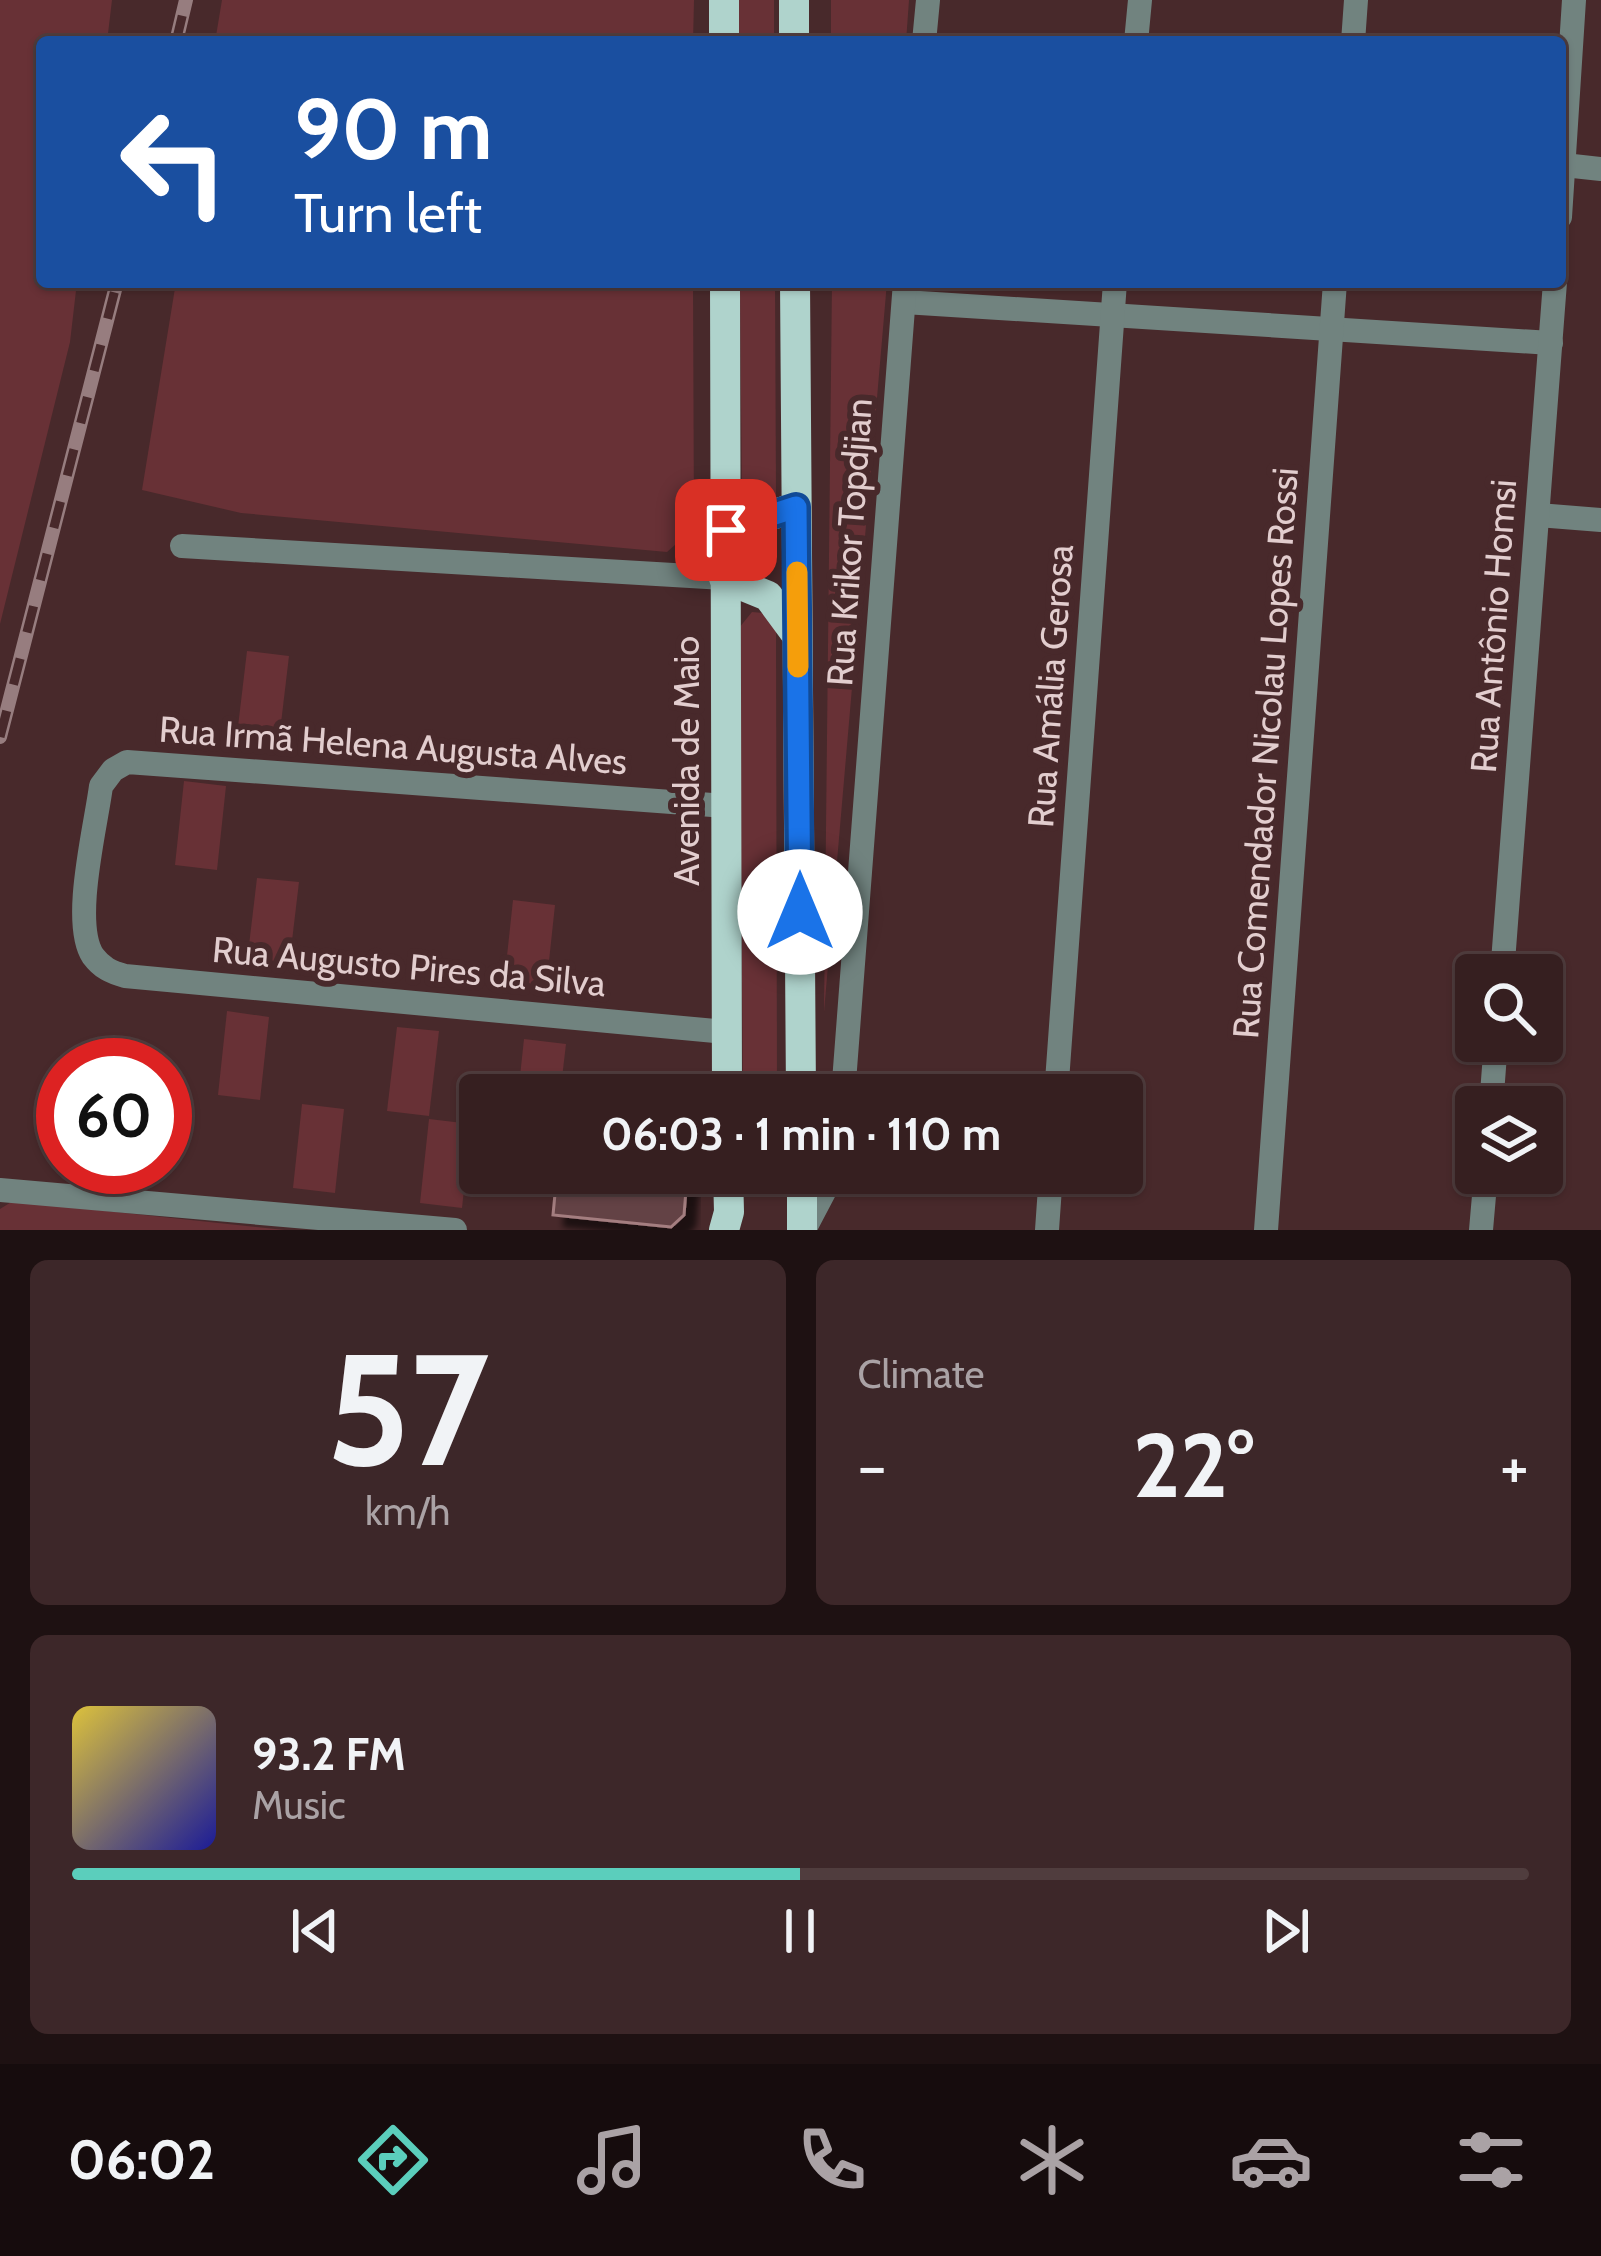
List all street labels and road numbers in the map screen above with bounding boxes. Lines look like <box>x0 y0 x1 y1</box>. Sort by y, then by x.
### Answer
street label: Rua Krikor Topdjian <box>817 397 881 687</box>
street label: Rua Comendador Nicolau Lopes Rossi <box>1223 466 1307 1040</box>
street label: Rua Antônio Homsi <box>1461 478 1525 774</box>
street label: Rua Amália Gerosa <box>1018 543 1082 829</box>
street label: Avenida de Maio <box>664 636 708 886</box>
street label: Rua Irmã Helena Augusta Alves <box>158 707 628 783</box>
street label: Rua Augusto Pires da Silva <box>210 927 608 1005</box>

